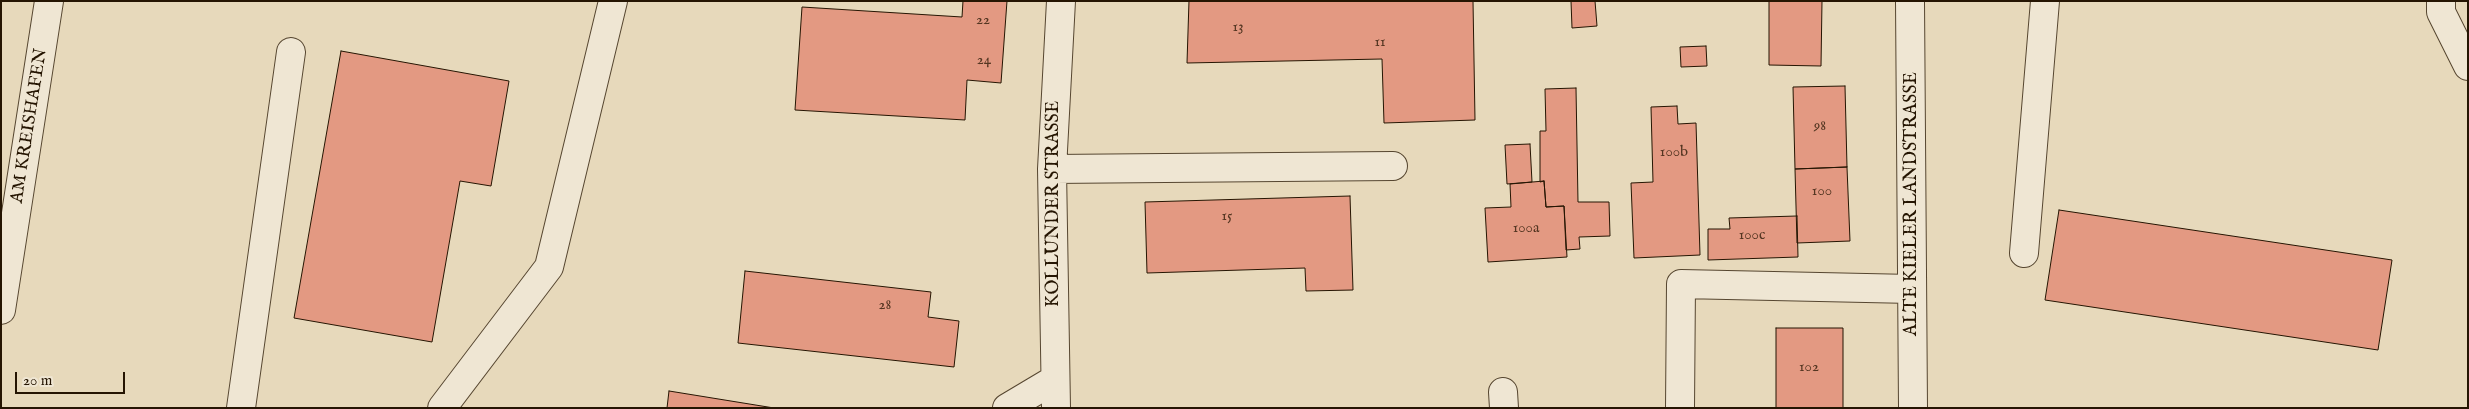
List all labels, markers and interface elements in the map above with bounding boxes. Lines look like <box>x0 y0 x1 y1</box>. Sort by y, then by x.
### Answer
house number: 22 <box>976 12 990 30</box>
house number: 13 <box>1232 19 1244 37</box>
house number: 11 <box>1374 34 1386 52</box>
street label: AM KREISHAFEN <box>7 47 53 205</box>
house number: 24 <box>977 52 991 70</box>
street label: ALTE KIELER LANDSTRASSE <box>1901 72 1923 336</box>
street label: KOLLUNDER STRASSE <box>1043 101 1065 307</box>
house number: 98 <box>1814 118 1826 136</box>
house number: 100b <box>1660 144 1688 162</box>
house number: 100 <box>1812 183 1832 201</box>
house number: 15 <box>1221 208 1233 226</box>
house number: 100a <box>1513 220 1539 238</box>
house number: 100c <box>1739 227 1765 245</box>
house number: 28 <box>879 297 891 315</box>
house number: 102 <box>1799 359 1819 377</box>
scale bar <box>18 362 128 394</box>
text: 20 m <box>23 371 52 390</box>

